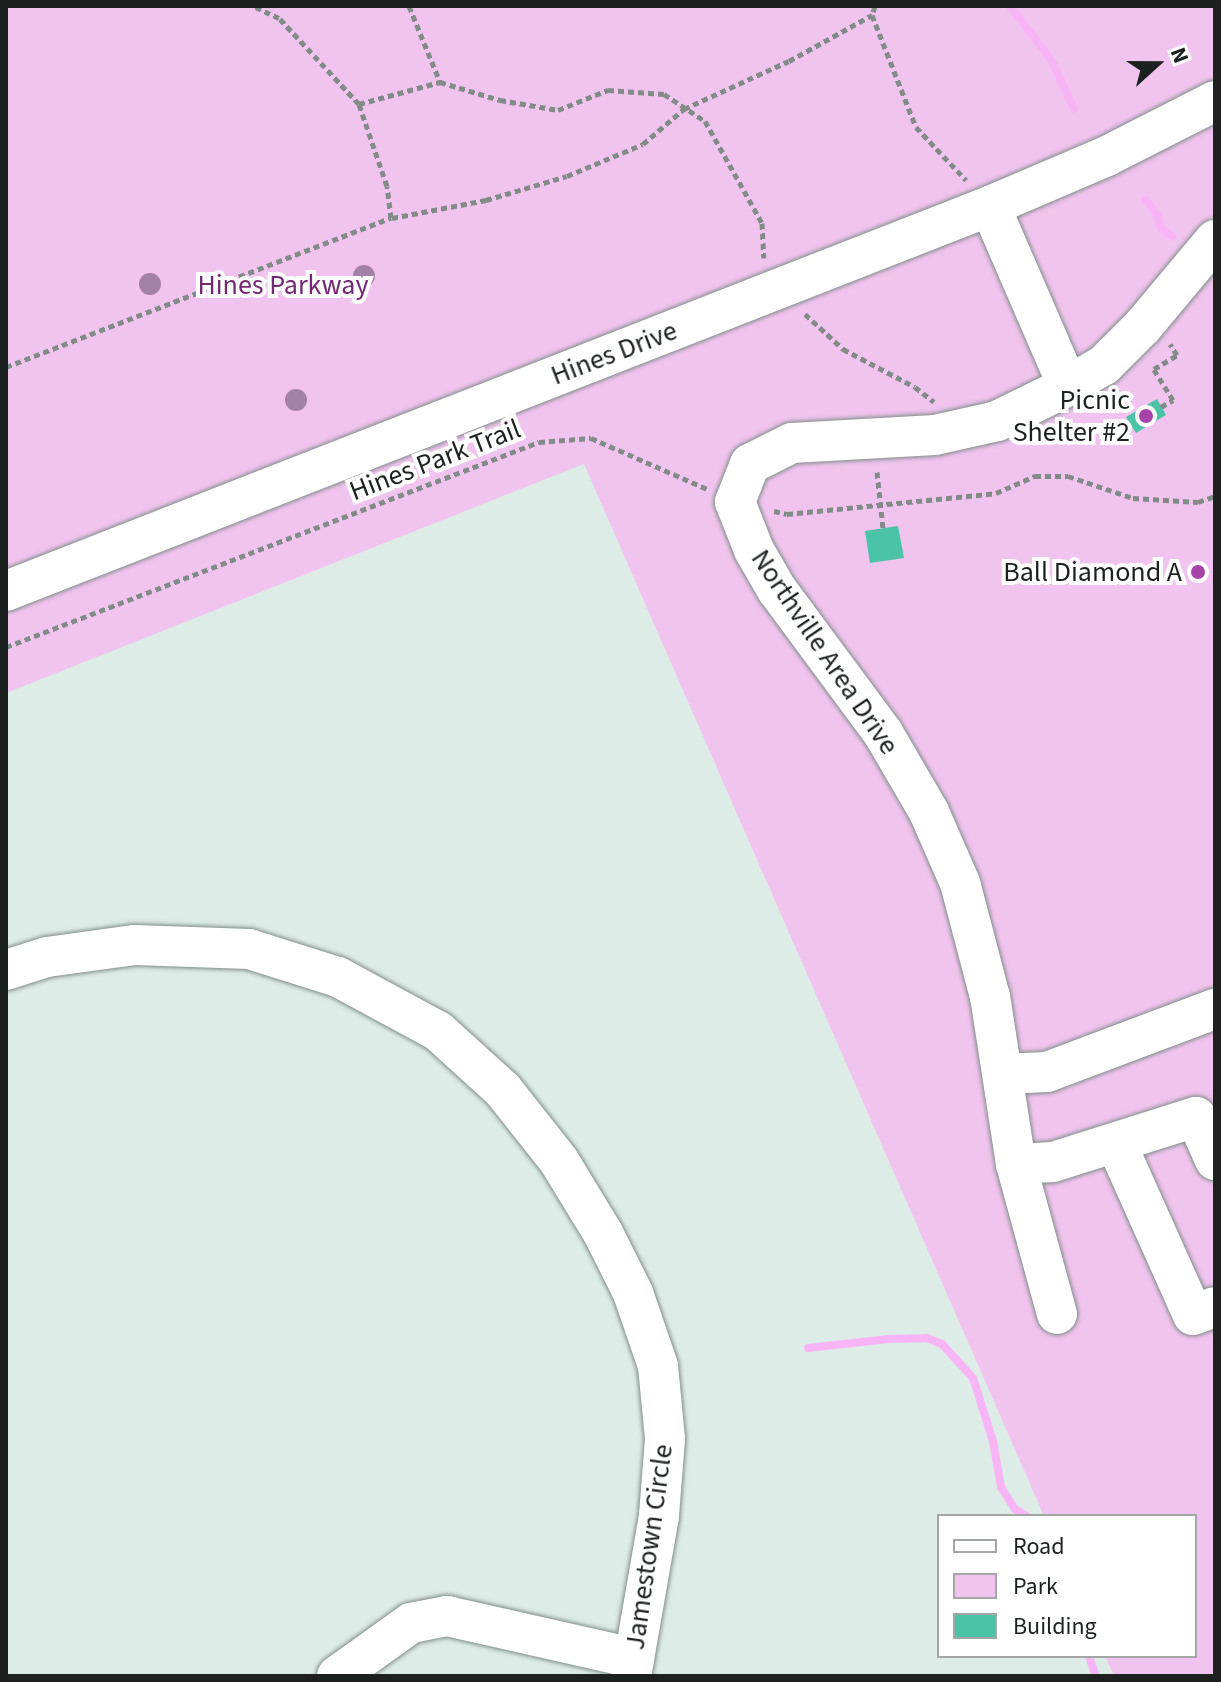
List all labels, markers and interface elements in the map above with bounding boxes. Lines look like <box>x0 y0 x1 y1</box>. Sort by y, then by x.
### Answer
north arrow <box>1117 24 1197 104</box>
text: N <box>1162 43 1197 68</box>
park label: Hines Parkway <box>197 268 369 302</box>
street label: Hines Drive <box>546 314 682 392</box>
place label: Picnic Shelter #2 <box>1013 383 1130 449</box>
marker: Picnic Shelter #2 <box>1137 407 1155 425</box>
street label: Hines Park Trail <box>345 412 525 508</box>
street label: Northville Area Drive <box>744 543 906 761</box>
place label: Ball Diamond A <box>1003 555 1182 589</box>
marker: Ball Diamond A <box>1189 563 1207 581</box>
street label: Jamestown Circle <box>618 1442 680 1652</box>
legend <box>937 1514 1197 1658</box>
text: Road <box>1013 1529 1065 1564</box>
text: Park <box>1013 1569 1058 1604</box>
text: Building <box>1013 1609 1097 1644</box>

